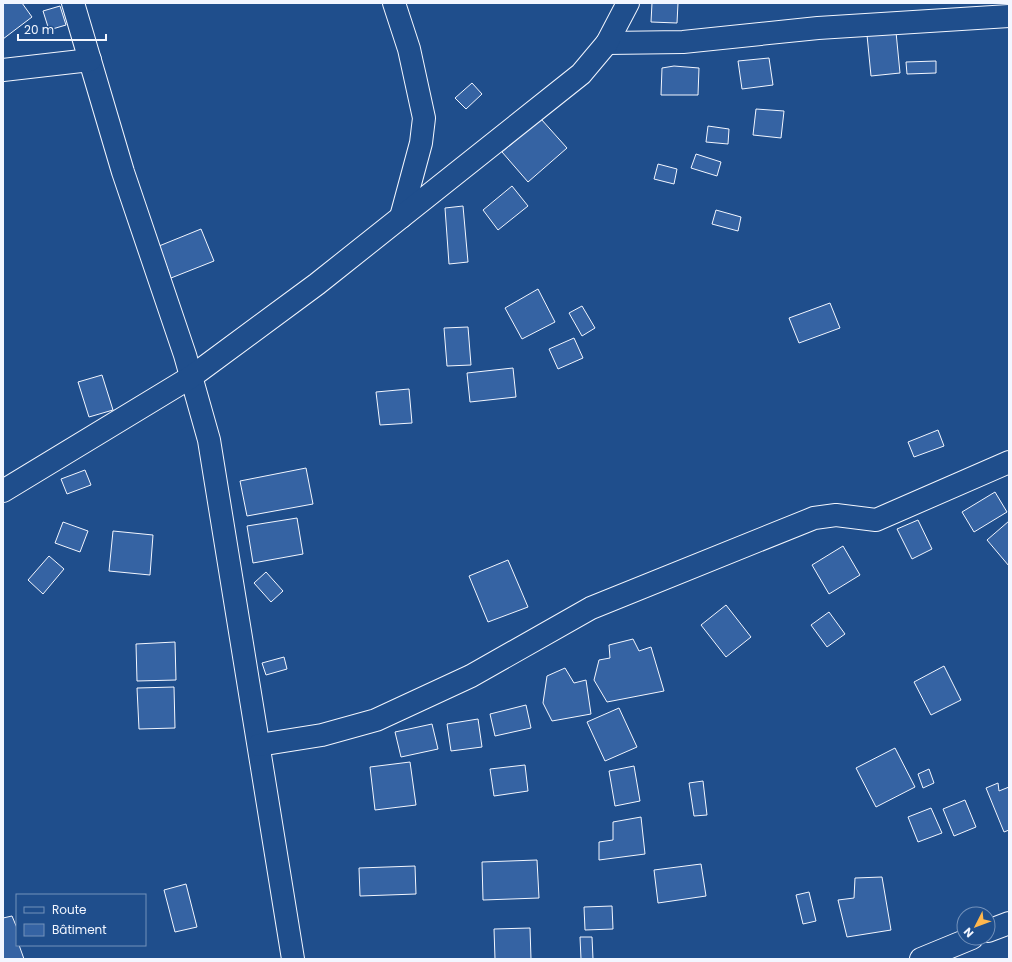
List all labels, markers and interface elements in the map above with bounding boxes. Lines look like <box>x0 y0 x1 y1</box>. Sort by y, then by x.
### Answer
scale bar <box>18 16 106 42</box>
text: 20 m <box>24 21 54 38</box>
legend <box>16 894 146 946</box>
text: Route <box>52 901 86 918</box>
north arrow <box>956 906 996 946</box>
text: Bâtiment <box>52 921 107 938</box>
text: N <box>960 924 977 941</box>

